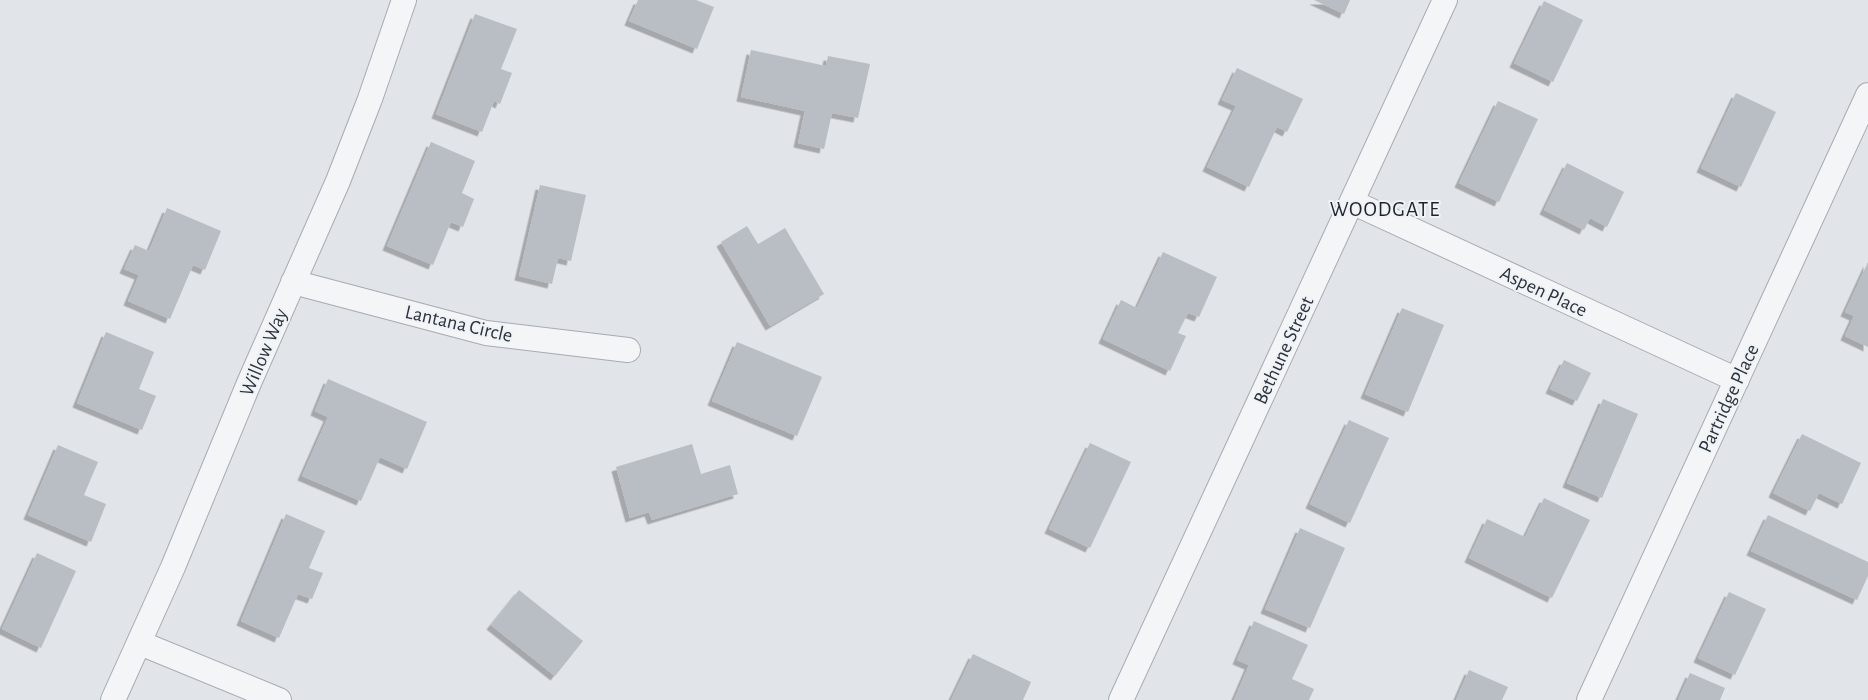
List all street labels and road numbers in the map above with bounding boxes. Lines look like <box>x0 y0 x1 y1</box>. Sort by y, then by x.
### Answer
street label: Aspen Place <box>1497 263 1590 321</box>
street label: Bethune Street <box>1250 293 1318 407</box>
street label: Lantana Circle <box>403 302 514 346</box>
street label: Willow Way <box>237 305 292 399</box>
street label: Partridge Place <box>1695 341 1763 456</box>

